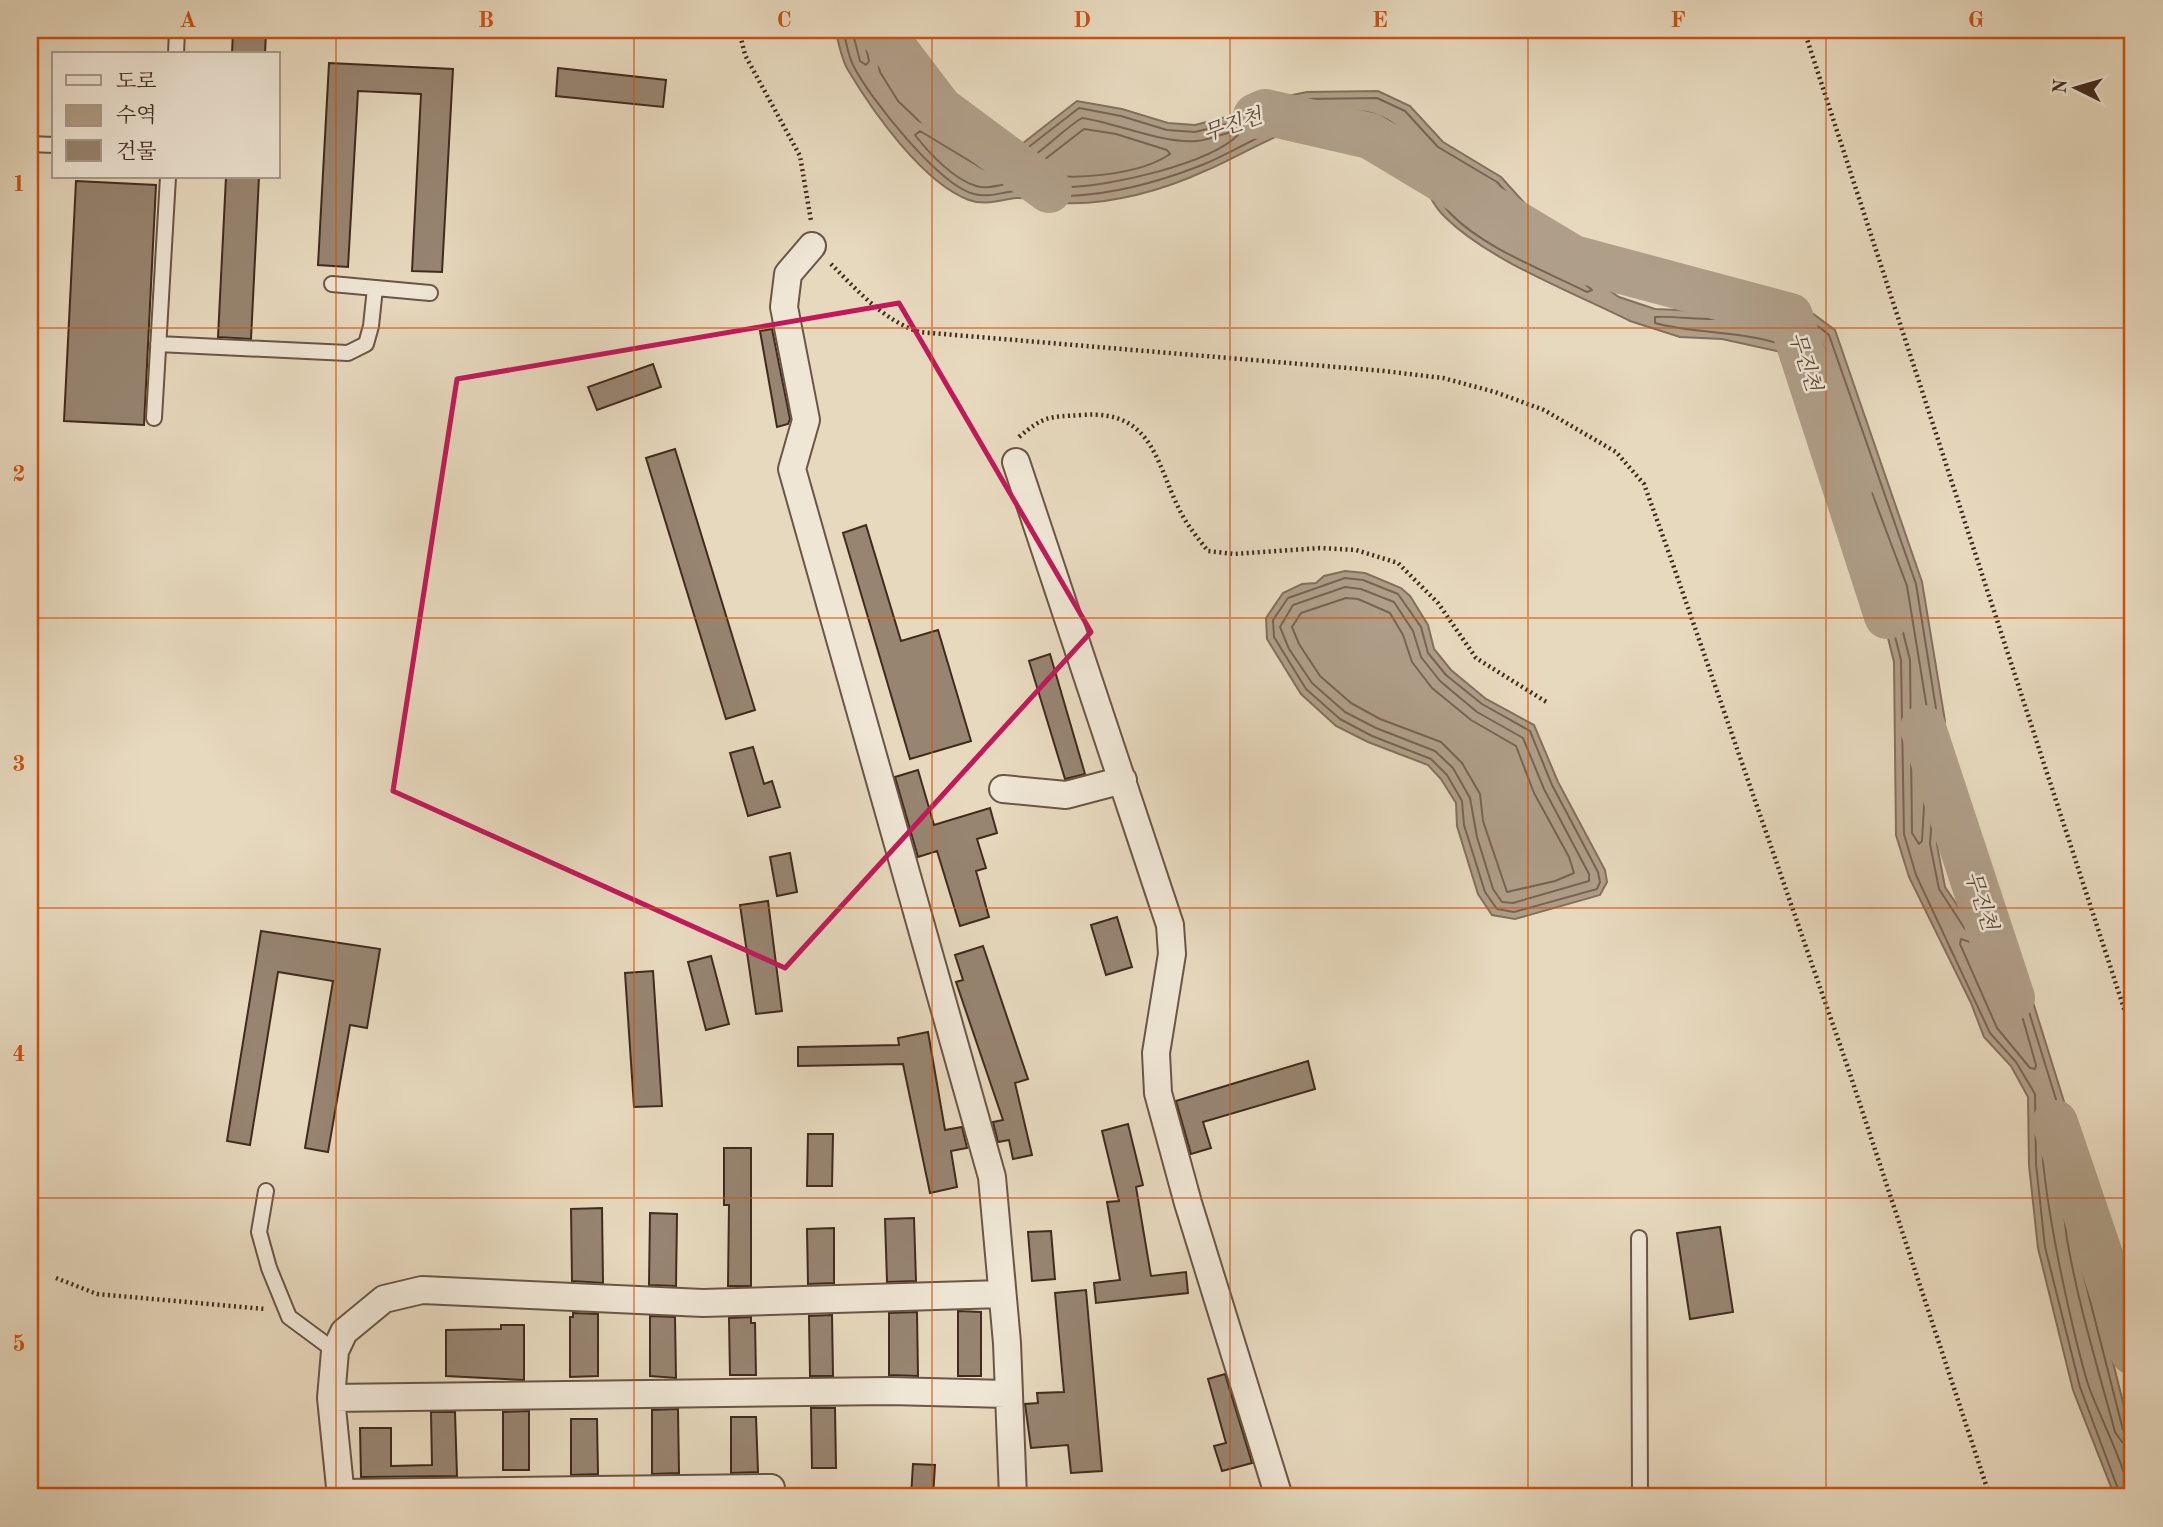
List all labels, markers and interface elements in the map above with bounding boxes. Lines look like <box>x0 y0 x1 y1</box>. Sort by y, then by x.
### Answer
text: A <box>179 9 197 32</box>
text: B <box>478 9 494 32</box>
text: C <box>776 9 792 32</box>
text: D <box>1073 9 1091 32</box>
text: E <box>1372 9 1388 32</box>
text: F <box>1670 9 1686 32</box>
text: G <box>1968 9 1984 32</box>
legend <box>52 52 280 178</box>
north arrow <box>2040 52 2110 122</box>
text: 도로 <box>116 71 157 93</box>
text: N <box>2051 78 2072 95</box>
text: 수역 <box>116 104 157 127</box>
water label: 무진천 <box>1200 104 1267 146</box>
text: 건물 <box>116 140 157 163</box>
text: 1 <box>12 173 26 196</box>
water label: 무진천 <box>1785 329 1826 396</box>
text: 2 <box>12 463 26 486</box>
text: 3 <box>12 753 26 776</box>
water label: 무진천 <box>1961 868 2002 935</box>
text: 4 <box>12 1043 26 1066</box>
text: 5 <box>12 1333 26 1356</box>

